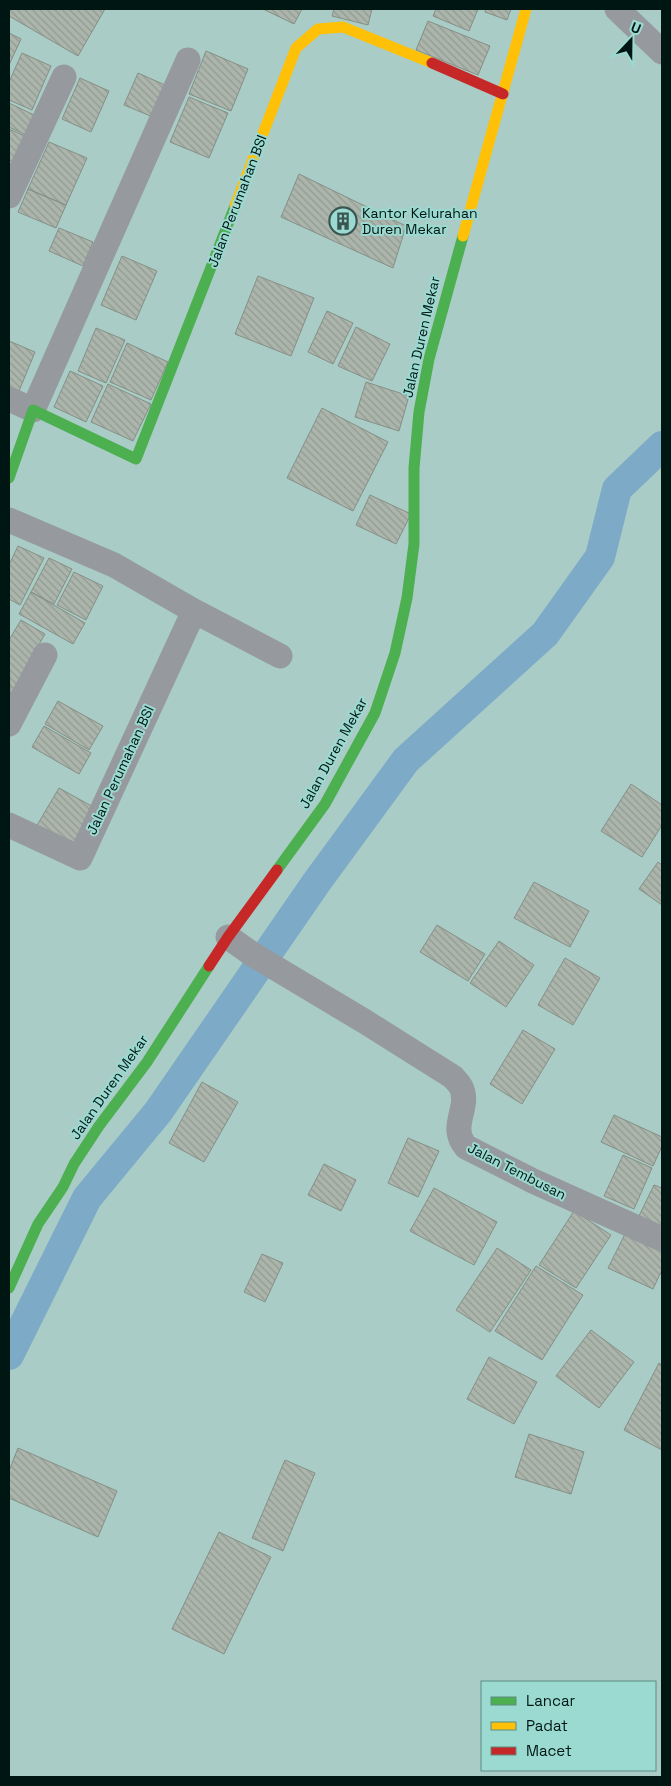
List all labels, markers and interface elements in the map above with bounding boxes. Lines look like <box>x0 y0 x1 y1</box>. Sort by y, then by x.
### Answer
north arrow <box>606 15 656 65</box>
text: U <box>628 18 644 38</box>
street label: Jalan Perumahan BSI <box>203 132 271 270</box>
place label: Kantor Kelurahan Duren Mekar <box>362 204 478 238</box>
building icon: Kantor Kelurahan Duren Mekar <box>328 206 358 236</box>
street label: Jalan Duren Mekar <box>398 275 444 399</box>
street label: Jalan Duren Mekar <box>295 694 371 812</box>
street label: Jalan Perumahan BSI <box>82 703 158 837</box>
street label: Jalan Duren Mekar <box>66 1031 152 1143</box>
street label: Jalan Tembusan <box>465 1138 569 1204</box>
legend <box>481 1681 656 1771</box>
text: Lancar <box>526 1691 576 1710</box>
text: Padat <box>526 1716 568 1735</box>
text: Macet <box>526 1741 572 1760</box>

